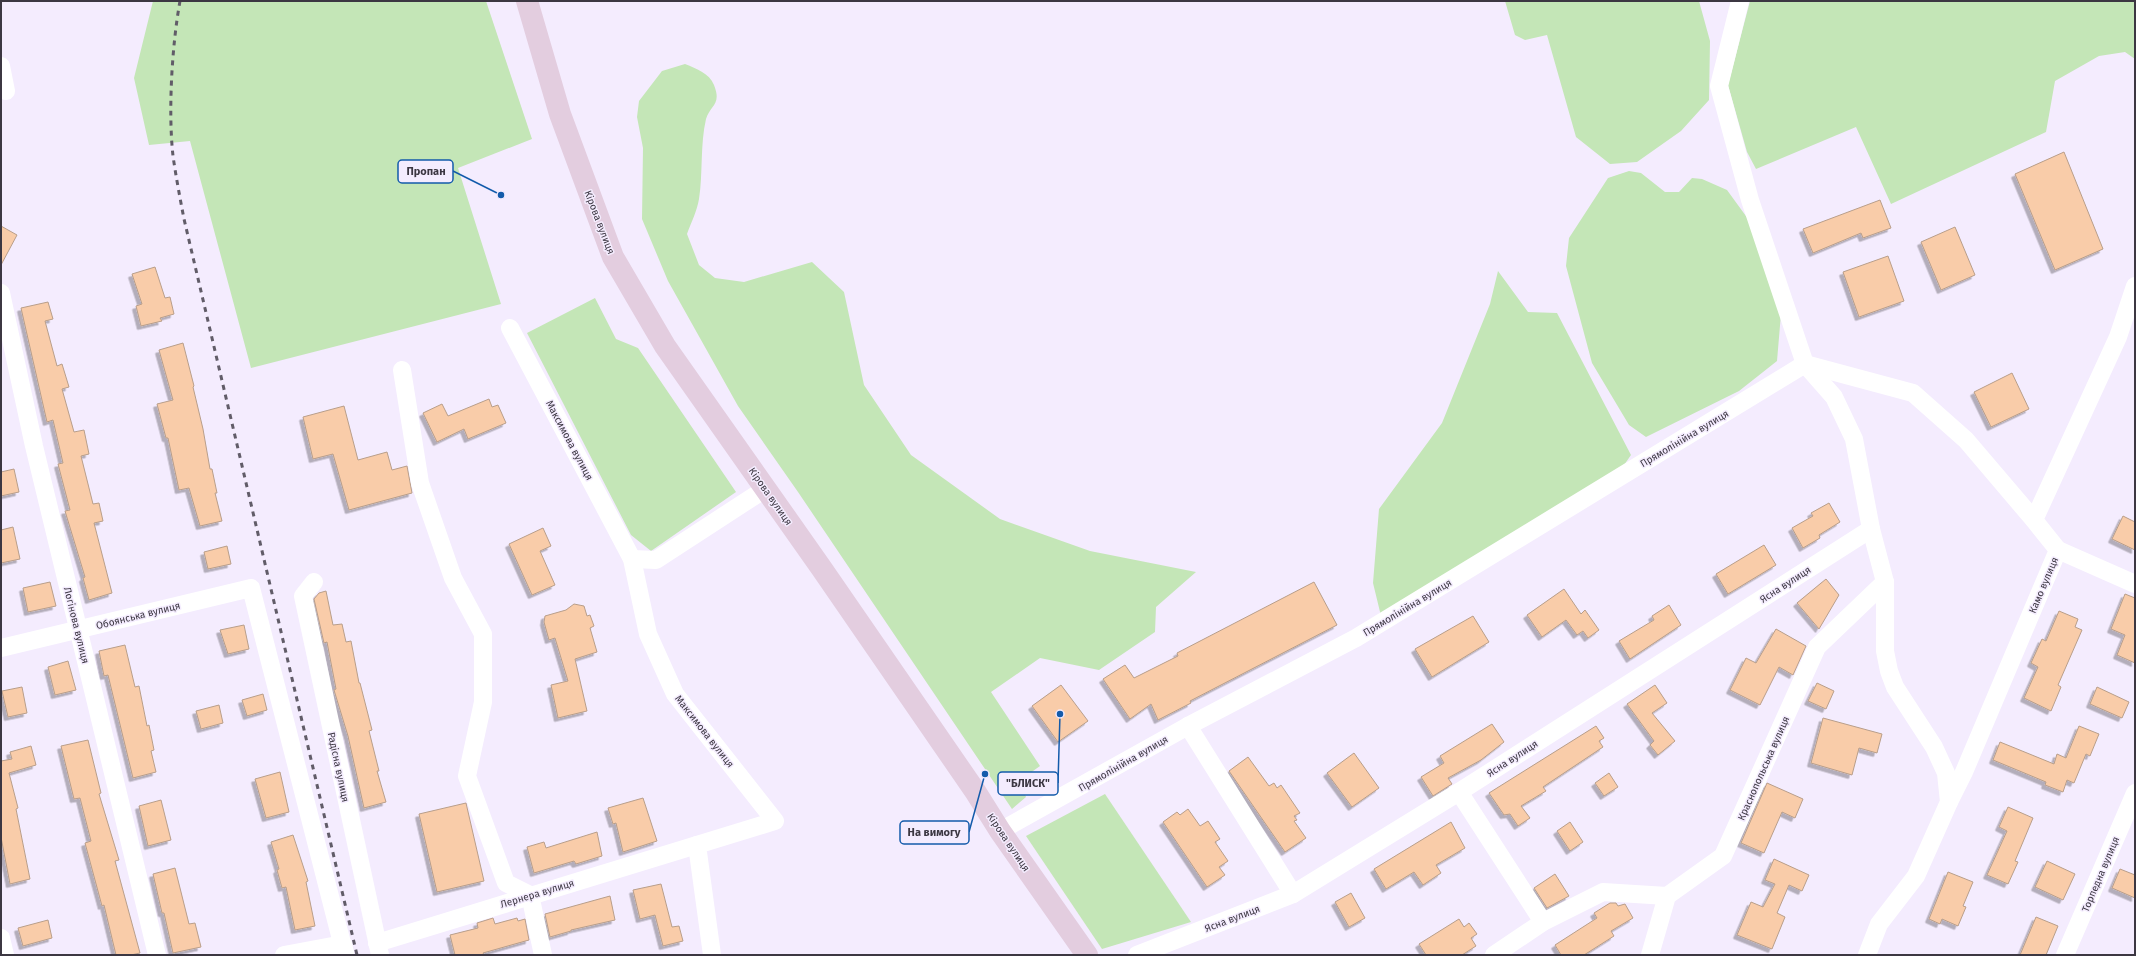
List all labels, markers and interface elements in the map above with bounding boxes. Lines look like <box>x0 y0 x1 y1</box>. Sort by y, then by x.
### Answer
callout: Пропан <box>398 160 453 183</box>
text: Пропан <box>406 165 446 178</box>
street label: Кірова вулиця <box>581 188 618 256</box>
street label: Максимова вулиця <box>543 398 595 482</box>
street label: Прямолінійна вулиця <box>1637 407 1731 470</box>
street label: Кірова вулиця <box>746 465 795 528</box>
street label: Камо вулиця <box>2027 555 2061 615</box>
street label: Ясна вулиця <box>1758 564 1813 606</box>
street label: Прямолінійна вулиця <box>1360 576 1454 639</box>
street label: Логінова вулиця <box>61 586 92 665</box>
street label: Обоянська вулиця <box>95 600 182 632</box>
street label: Максимова вулиця <box>672 693 736 770</box>
street label: Краснопольська вулиця <box>1735 714 1792 822</box>
street label: Радісна вулиця <box>325 731 352 803</box>
street label: Прямолінійна вулиця <box>1076 732 1170 794</box>
street label: Ясна вулиця <box>1485 738 1540 780</box>
callout: "БЛИСК" <box>998 772 1058 795</box>
text: "БЛИСК" <box>1006 777 1050 790</box>
street label: Кірова вулиця <box>984 811 1033 874</box>
callout: На вимогу <box>900 821 969 844</box>
text: На вимогу <box>908 826 961 839</box>
street label: Торпедна вулиця <box>2080 835 2122 914</box>
street label: Лернера вулиця <box>499 877 576 911</box>
street label: Ясна вулиця <box>1203 903 1262 935</box>

